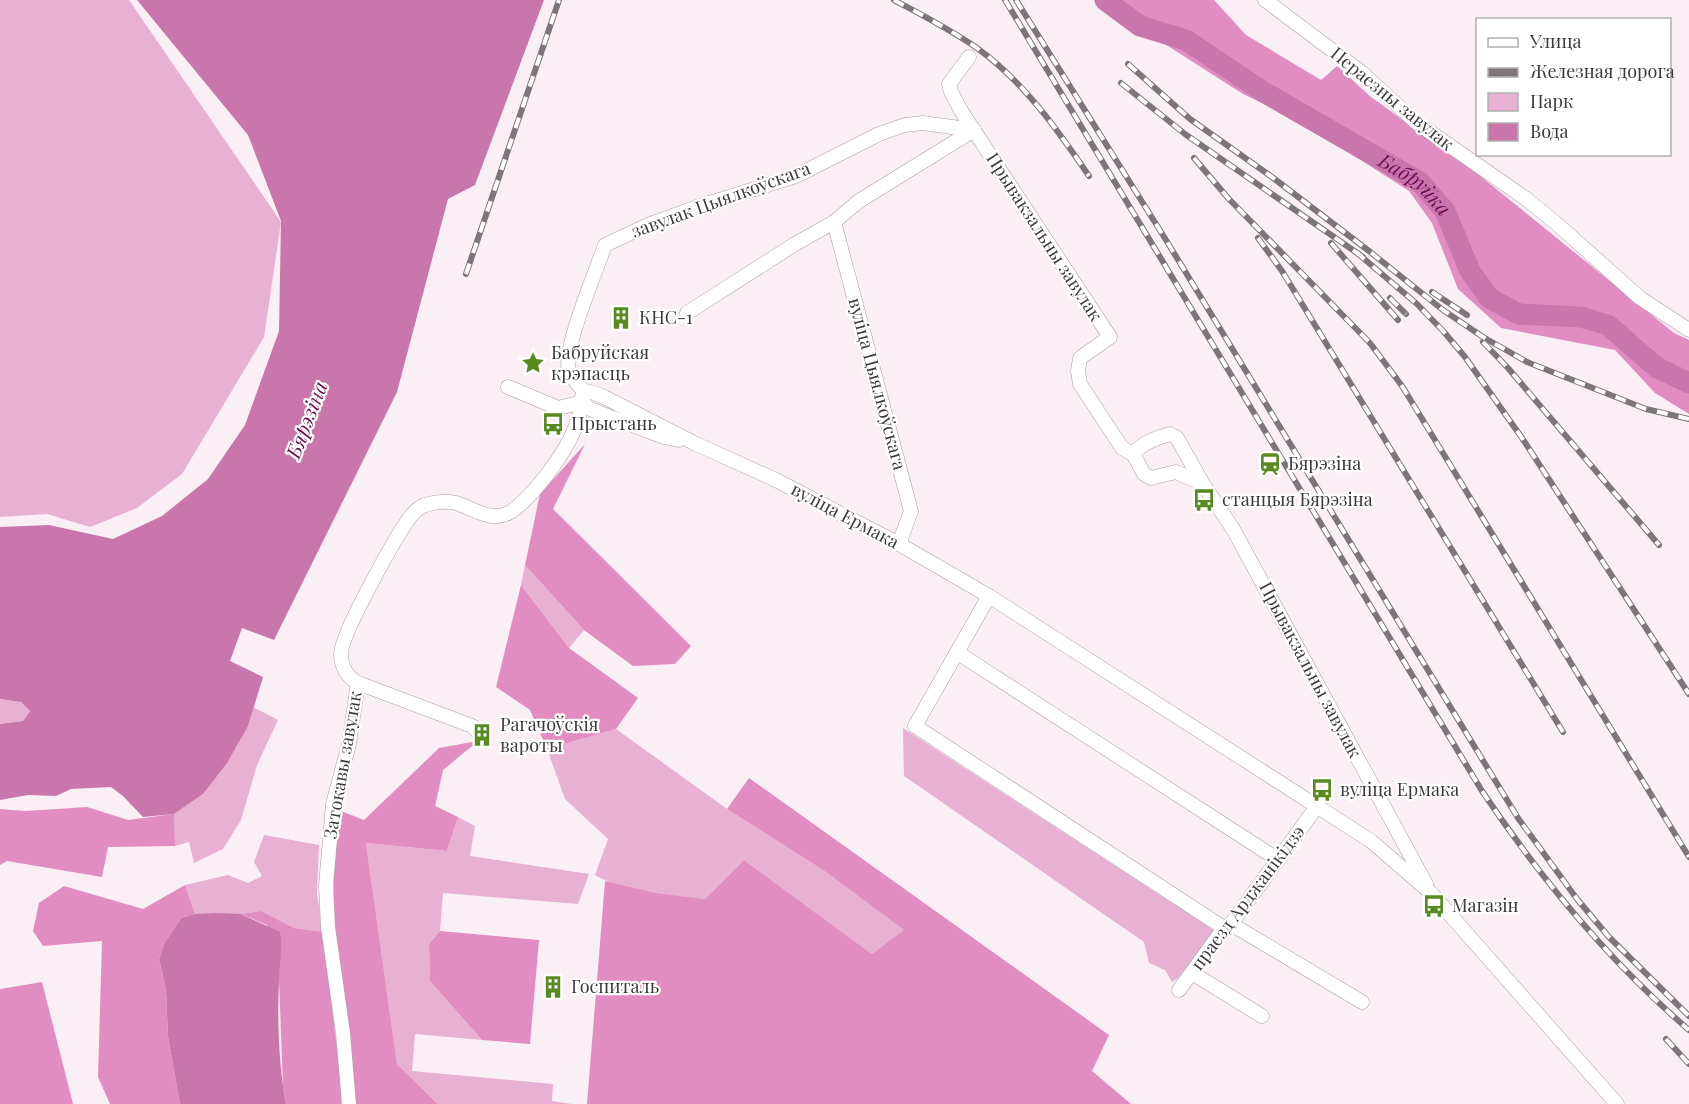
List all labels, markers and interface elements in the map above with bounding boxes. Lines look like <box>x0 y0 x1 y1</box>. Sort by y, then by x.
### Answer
legend <box>1476 18 1671 156</box>
text: Улица <box>1529 29 1581 53</box>
street label: Пераезны завулак <box>1326 41 1459 155</box>
text: Железная дорога <box>1530 59 1675 83</box>
text: Парк <box>1530 89 1573 113</box>
text: Вода <box>1530 119 1568 143</box>
water label: Бабруйка <box>1373 146 1458 221</box>
street label: Прывакзальны завулак <box>981 148 1108 325</box>
street label: завулак Цыялкоўскага <box>628 155 813 243</box>
street label: вуліца Цыялкоўскага <box>843 295 913 473</box>
building icon: КНС-1 <box>608 305 634 331</box>
place label: КНС-1 <box>639 305 693 329</box>
place label: Бабруйская крэпасць <box>551 340 649 385</box>
place icon: Бабруйская крэпасць <box>520 350 546 376</box>
water label: Бярэзіна <box>278 377 333 463</box>
bus stop icon: Прыстань <box>540 411 566 437</box>
place label: Прыстань <box>571 411 657 435</box>
station icon: Бярэзіна <box>1257 451 1283 477</box>
place label: Бярэзіна <box>1288 451 1361 475</box>
street label: вуліца Ермака <box>787 477 904 554</box>
bus stop icon: станцыя Бярэзіна <box>1191 487 1217 513</box>
place label: станцыя Бярэзіна <box>1222 487 1373 511</box>
street label: Прывакзальны завулак <box>1254 577 1368 762</box>
street label: Затокавы завулак <box>317 689 367 841</box>
place label: Рагачоўскія вароты <box>500 712 599 757</box>
building icon: Рагачоўскія вароты <box>469 722 495 748</box>
bus stop icon: вуліца Ермака <box>1309 777 1335 803</box>
place label: вуліца Ермака <box>1340 777 1459 801</box>
street label: праезд Арджанікідзэ <box>1185 820 1310 975</box>
bus stop icon: Магазін <box>1421 893 1447 919</box>
place label: Магазін <box>1452 893 1519 917</box>
building icon: Госпиталь <box>540 974 566 1000</box>
place label: Госпиталь <box>571 974 659 998</box>

